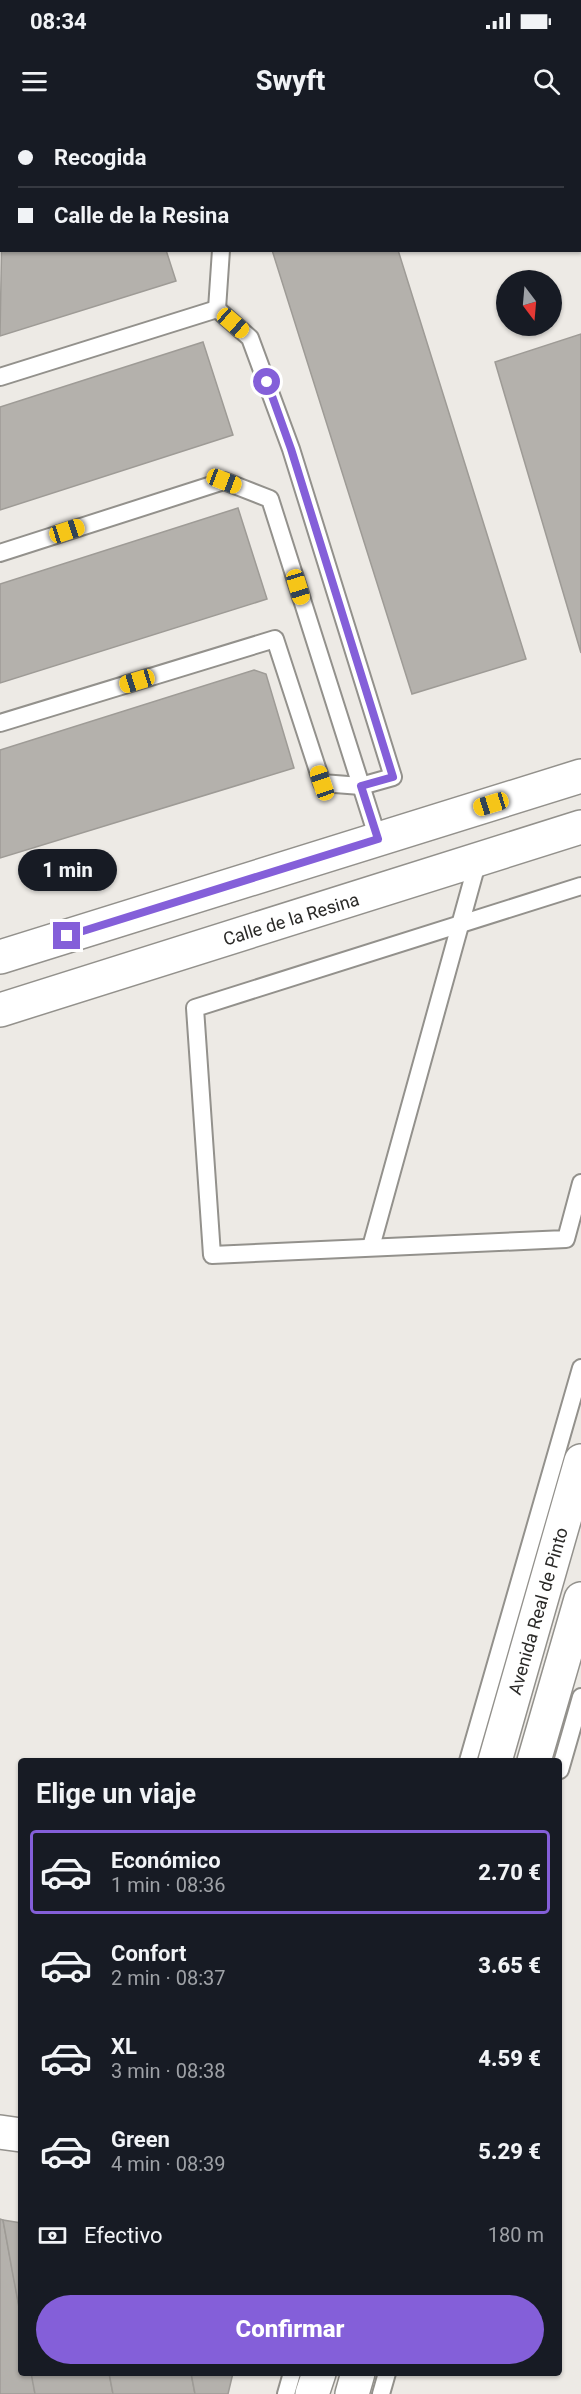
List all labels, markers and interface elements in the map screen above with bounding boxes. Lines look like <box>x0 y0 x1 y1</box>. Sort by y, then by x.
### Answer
text: 08:34 <box>30 9 87 34</box>
icon: menu <box>18 65 51 98</box>
text: Swyft <box>256 65 325 97</box>
icon: search <box>530 65 563 98</box>
text: Recogida <box>54 145 146 170</box>
text: Calle de la Resina <box>54 203 229 228</box>
north arrow <box>496 270 562 336</box>
map controls <box>496 270 562 336</box>
car <box>214 304 252 342</box>
route start <box>253 368 280 395</box>
car <box>204 466 244 496</box>
car <box>47 517 87 545</box>
car <box>284 567 312 607</box>
car <box>117 667 157 695</box>
car <box>308 763 336 803</box>
car <box>471 790 511 818</box>
callout: 1 min <box>17 849 116 891</box>
text: 1 min <box>42 858 93 882</box>
street label: Calle de la Resina <box>220 888 362 950</box>
route end <box>53 922 80 949</box>
street label: Avenida Real de Pinto <box>504 1525 572 1697</box>
text: Elige un viaje <box>36 1778 196 1810</box>
icon: car <box>39 1845 93 1899</box>
text: Económico <box>111 1848 221 1873</box>
text: 2.70 € <box>478 1860 541 1885</box>
text: 1 min · 08:36 <box>111 1873 226 1897</box>
icon: car <box>39 1938 93 1992</box>
text: Confort <box>111 1941 186 1966</box>
text: 3.65 € <box>478 1953 541 1978</box>
text: 2 min · 08:37 <box>111 1966 226 1990</box>
icon: car <box>39 2031 93 2085</box>
text: XL <box>111 2034 137 2059</box>
text: 4.59 € <box>478 2046 541 2071</box>
text: 3 min · 08:38 <box>111 2059 226 2083</box>
icon: car <box>39 2124 93 2178</box>
text: Green <box>111 2127 170 2152</box>
text: 5.29 € <box>478 2139 541 2164</box>
text: 4 min · 08:39 <box>111 2152 226 2176</box>
icon: cash <box>36 2219 69 2252</box>
text: Efectivo <box>84 2223 162 2248</box>
text: 180 m <box>488 2223 544 2247</box>
button: Confirmar <box>36 2295 544 2364</box>

